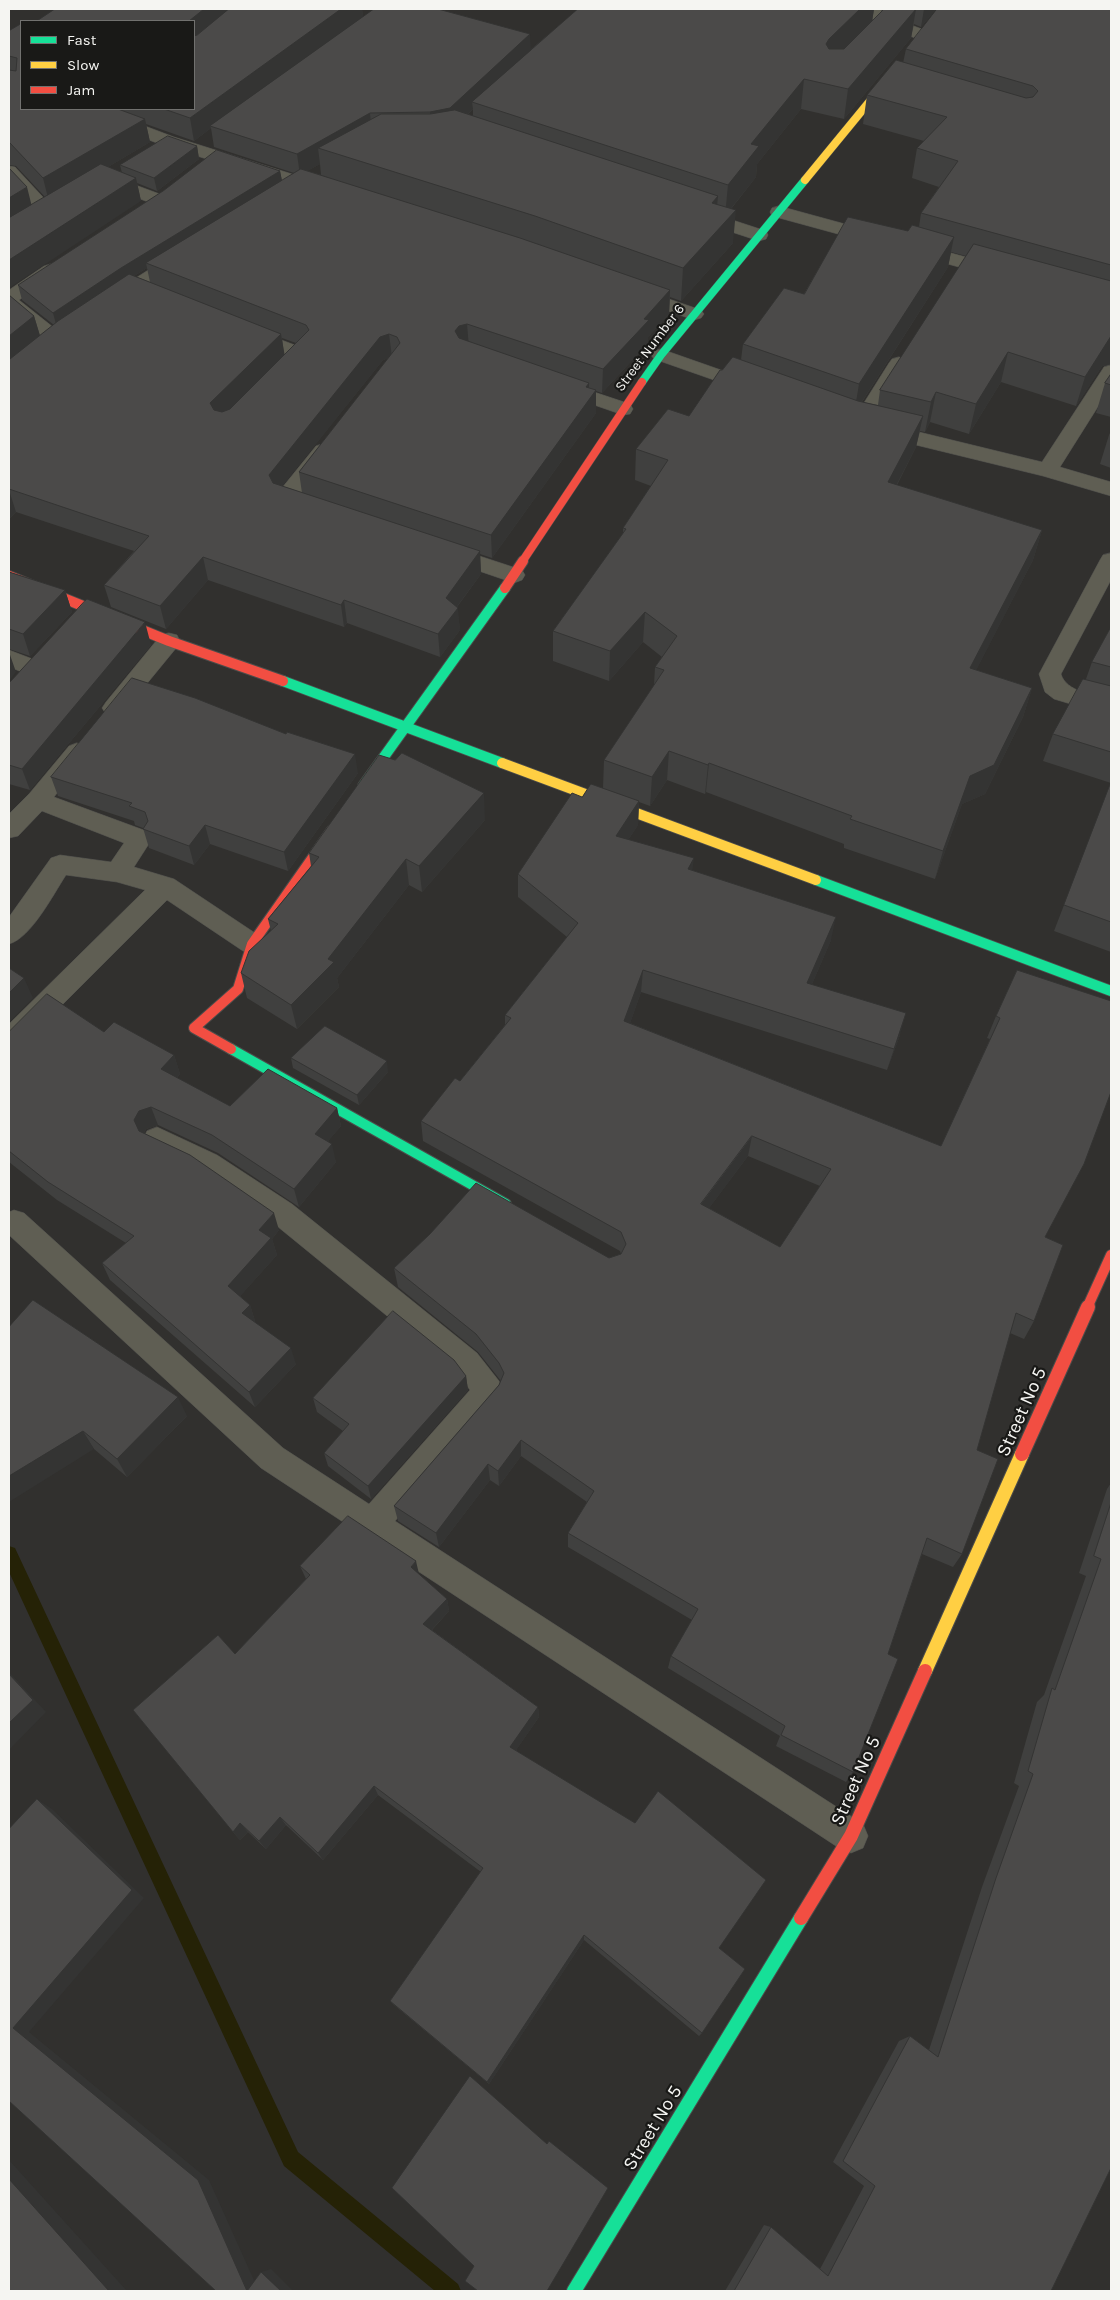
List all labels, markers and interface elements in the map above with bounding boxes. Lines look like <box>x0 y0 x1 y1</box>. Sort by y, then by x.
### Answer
legend <box>20 20 195 110</box>
text: Fast <box>67 31 96 49</box>
text: Slow <box>67 56 99 74</box>
text: Jam <box>67 81 95 99</box>
street label: Street Number 6 <box>612 301 688 395</box>
street label: Street No 5 <box>992 1364 1052 1460</box>
street label: Street No 5 <box>826 1733 886 1829</box>
street label: Street No 5 <box>619 2081 687 2175</box>

